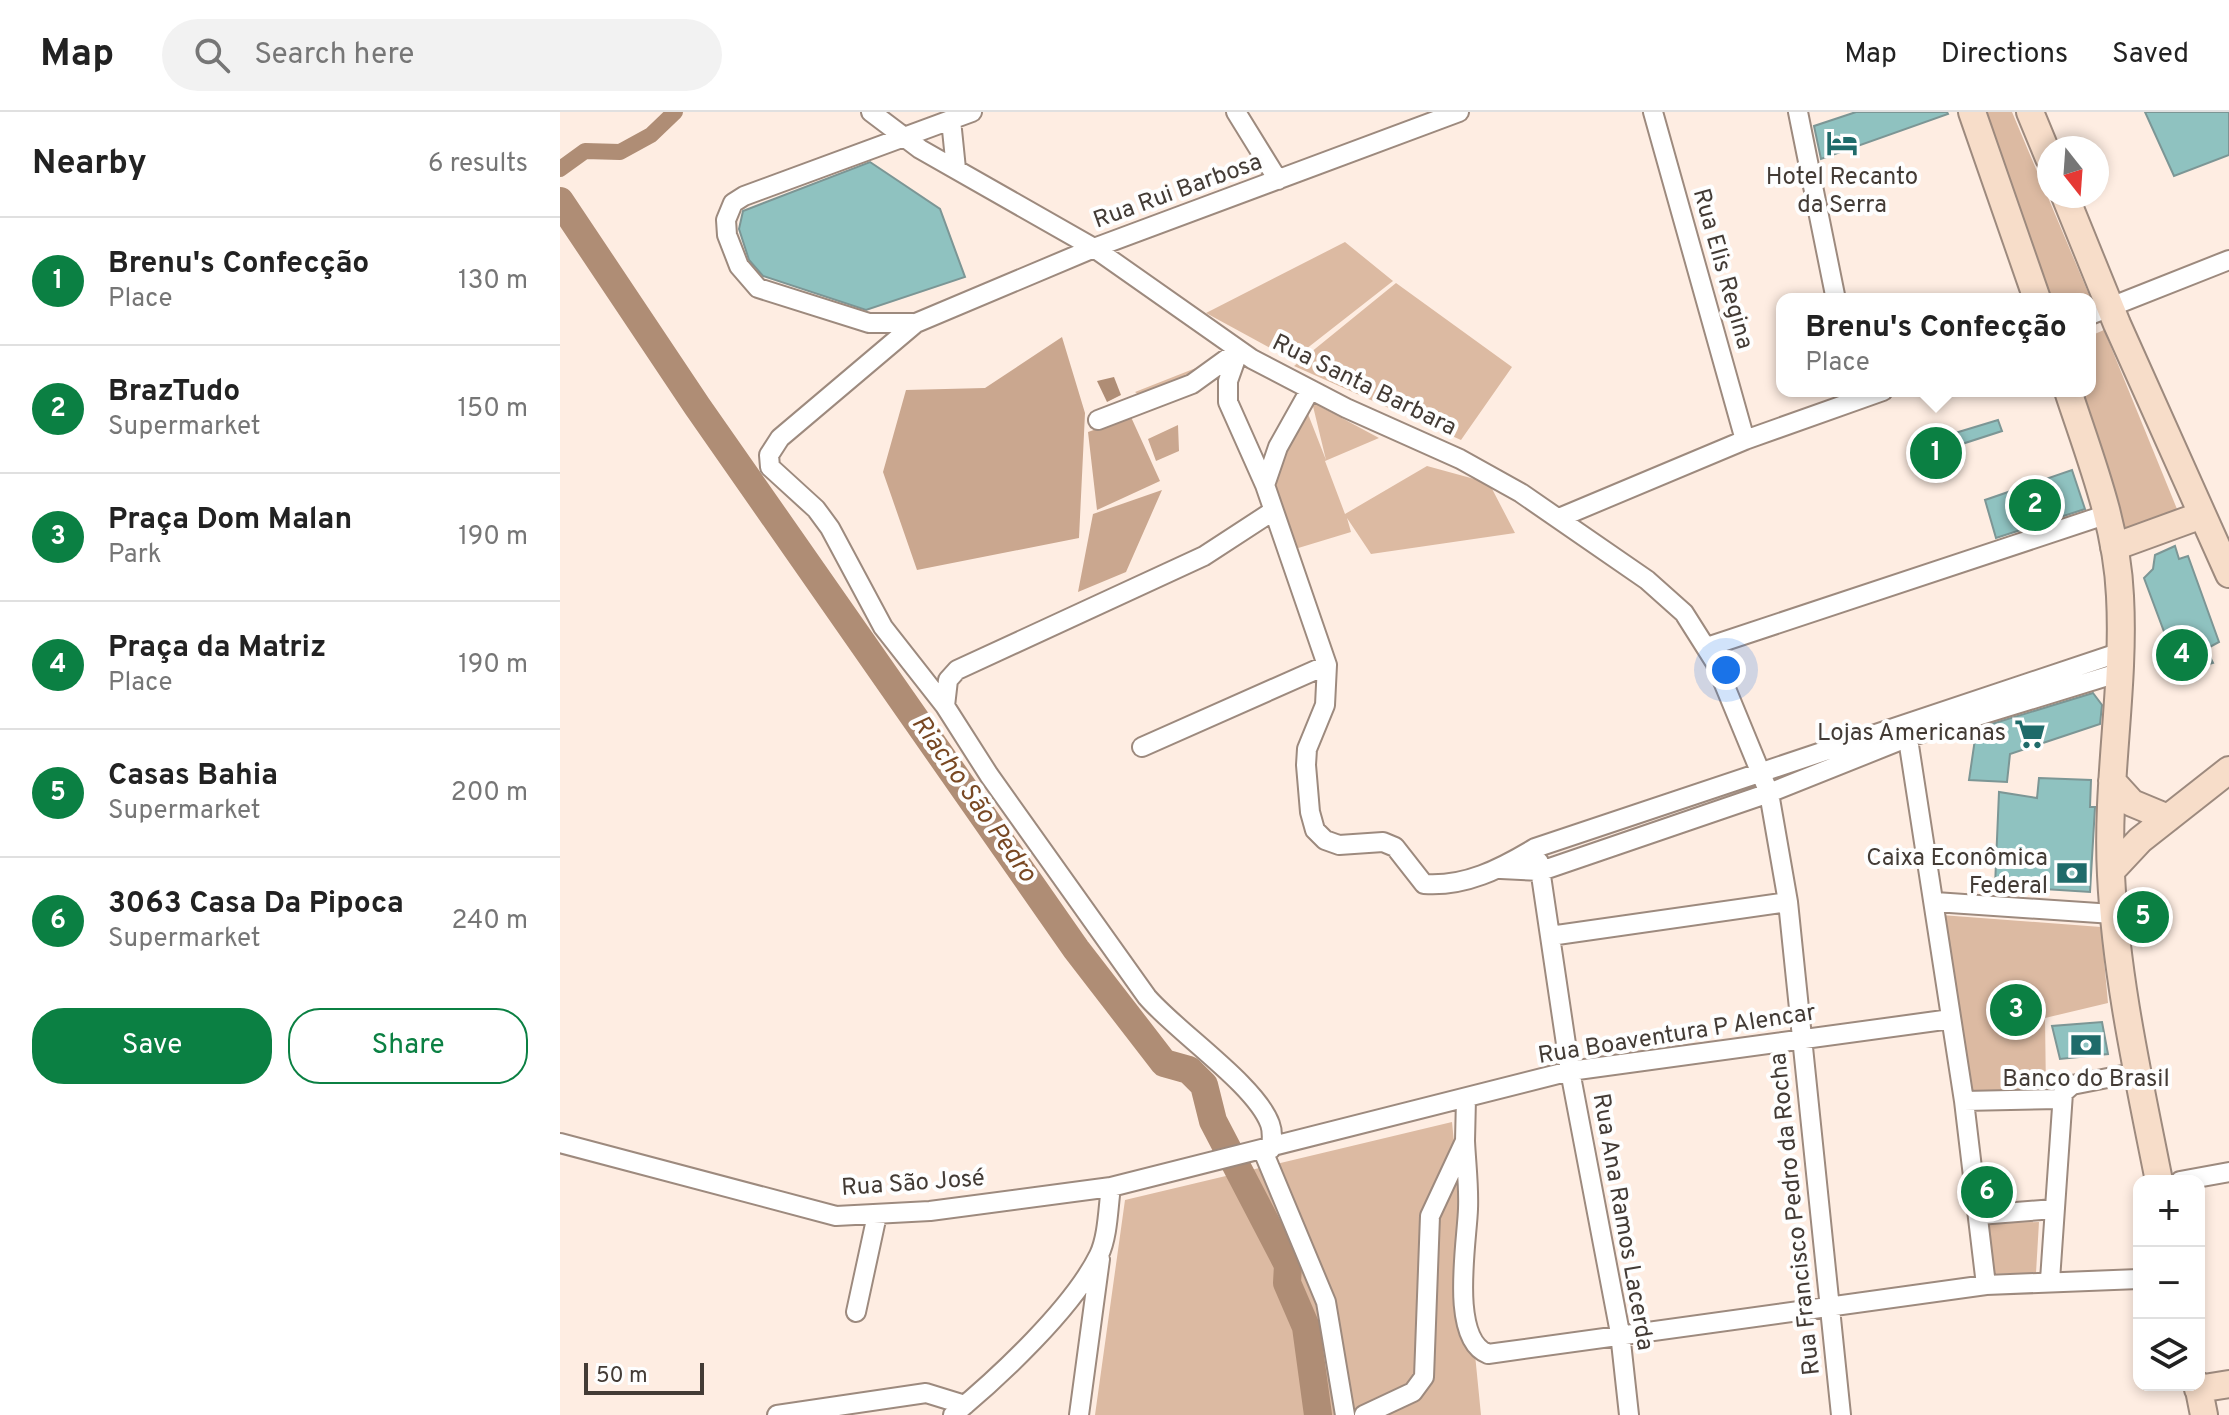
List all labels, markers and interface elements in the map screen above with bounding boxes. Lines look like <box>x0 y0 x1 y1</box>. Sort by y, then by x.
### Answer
search box <box>162 19 722 91</box>
text: Map <box>40 31 114 80</box>
icon: search <box>190 33 234 77</box>
text: Search here <box>254 37 414 74</box>
text: Map <box>1844 37 1897 73</box>
text: Directions <box>1941 37 2068 73</box>
text: Saved <box>2112 37 2189 73</box>
hotel icon: Hotel Recanto da Serra <box>1825 126 1859 160</box>
north arrow <box>2037 136 2109 208</box>
text: Nearby <box>32 143 147 186</box>
text: 6 results <box>428 148 528 181</box>
street label: Rua Rui Barbosa <box>1090 148 1266 236</box>
place label: Hotel Recanto da Serra <box>1766 163 1918 221</box>
street label: Rua Elis Regina <box>1685 185 1759 353</box>
text: Brenu's Confecção <box>108 246 369 283</box>
text: 1 <box>53 265 63 298</box>
text: 130 m <box>458 265 528 298</box>
text: Place <box>108 283 172 316</box>
popup <box>1776 293 2096 397</box>
text: Brenu's Confecção <box>1805 310 2067 347</box>
street label: Rua Santa Barbara <box>1267 328 1461 444</box>
text: Place <box>1805 347 1870 380</box>
text: BrazTudo <box>108 374 240 411</box>
text: 2 <box>50 393 66 426</box>
text: 150 m <box>457 393 528 426</box>
text: Supermarket <box>108 411 260 444</box>
pin: 1 <box>1910 423 1962 483</box>
pin: 2 <box>2009 475 2061 535</box>
text: Praça Dom Malan <box>108 502 352 539</box>
text: 3 <box>50 521 66 554</box>
text: 190 m <box>458 521 528 554</box>
text: Park <box>108 539 162 572</box>
pin: 4 <box>2156 625 2208 685</box>
text: Praça da Matriz <box>108 630 326 667</box>
text: 4 <box>50 649 66 682</box>
text: 190 m <box>458 649 528 682</box>
your location <box>1706 650 1746 690</box>
text: Place <box>108 667 172 700</box>
water label: Riacho São Pedro <box>903 709 1043 889</box>
supermarket icon: Lojas Americanas <box>2013 717 2047 751</box>
place label: Lojas Americanas <box>1817 719 2006 749</box>
text: Casas Bahia <box>108 758 278 795</box>
text: 5 <box>50 777 66 810</box>
text: 200 m <box>451 777 528 810</box>
text: Supermarket <box>108 795 260 828</box>
place label: Caixa Econômica Federal <box>1866 844 2048 902</box>
bank icon: Caixa Econômica Federal <box>2055 856 2089 890</box>
text: 3063 Casa Da Pipoca <box>108 886 404 923</box>
pin: 5 <box>2117 887 2169 947</box>
text: 6 <box>50 905 66 938</box>
text: 240 m <box>451 905 528 938</box>
text: Supermarket <box>108 923 260 956</box>
pin: 3 <box>1990 980 2042 1040</box>
street label: Rua Boaventura P Alencar <box>1536 998 1818 1072</box>
button: Save <box>32 1008 272 1084</box>
button: Share <box>288 1008 528 1084</box>
bank icon: Banco do Brasil <box>2069 1028 2103 1062</box>
street label: Rua Francisco Pedro da Rocha <box>1764 1051 1828 1377</box>
place label: Banco do Brasil <box>2002 1065 2170 1095</box>
street label: Rua Ana Ramos Lacerda <box>1585 1091 1659 1353</box>
pin: 6 <box>1961 1162 2013 1222</box>
street label: Rua São José <box>840 1164 986 1204</box>
map controls <box>2133 1175 2205 1391</box>
button: + <box>2133 1175 2205 1247</box>
button: − <box>2133 1247 2205 1319</box>
button: layers <box>2133 1319 2205 1391</box>
scale bar <box>584 1359 704 1395</box>
text: 50 m <box>596 1363 648 1390</box>

